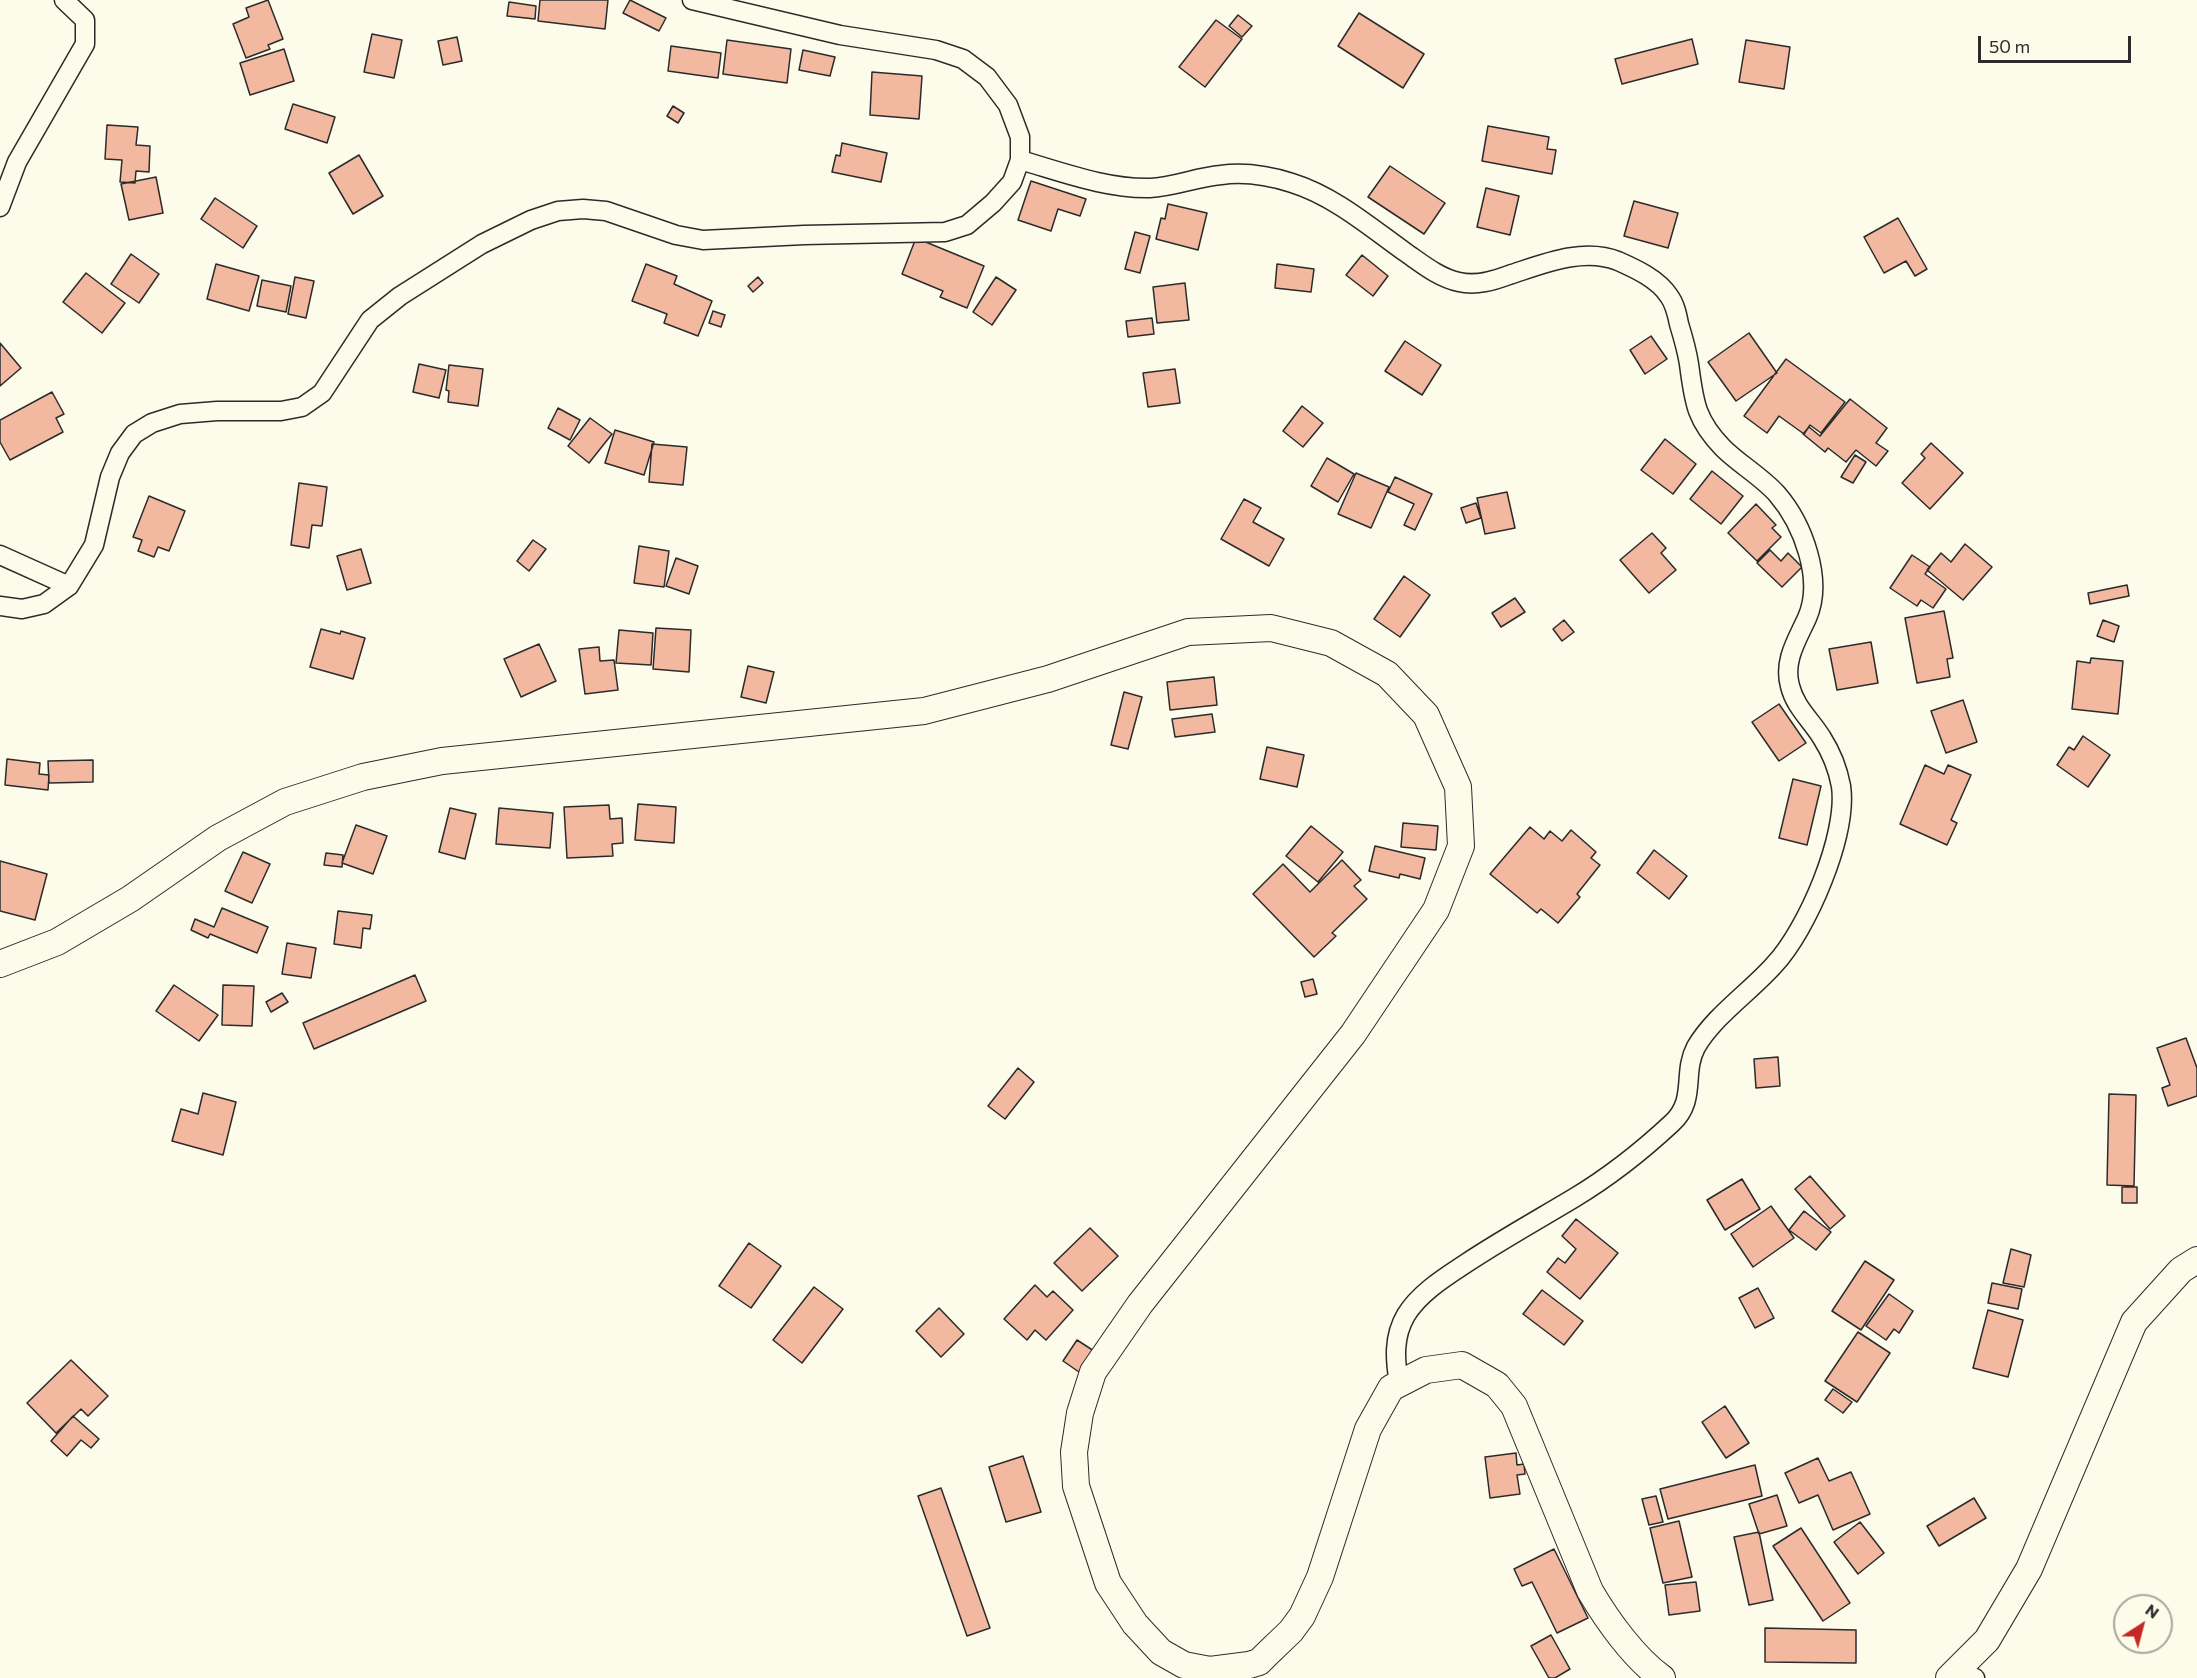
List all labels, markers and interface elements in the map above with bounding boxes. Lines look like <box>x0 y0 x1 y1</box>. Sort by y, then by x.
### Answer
scale bar <box>1981 24 2134 62</box>
text: 50 m <box>1989 35 2030 57</box>
north arrow <box>2113 1594 2173 1654</box>
text: N <box>2142 1599 2163 1622</box>

